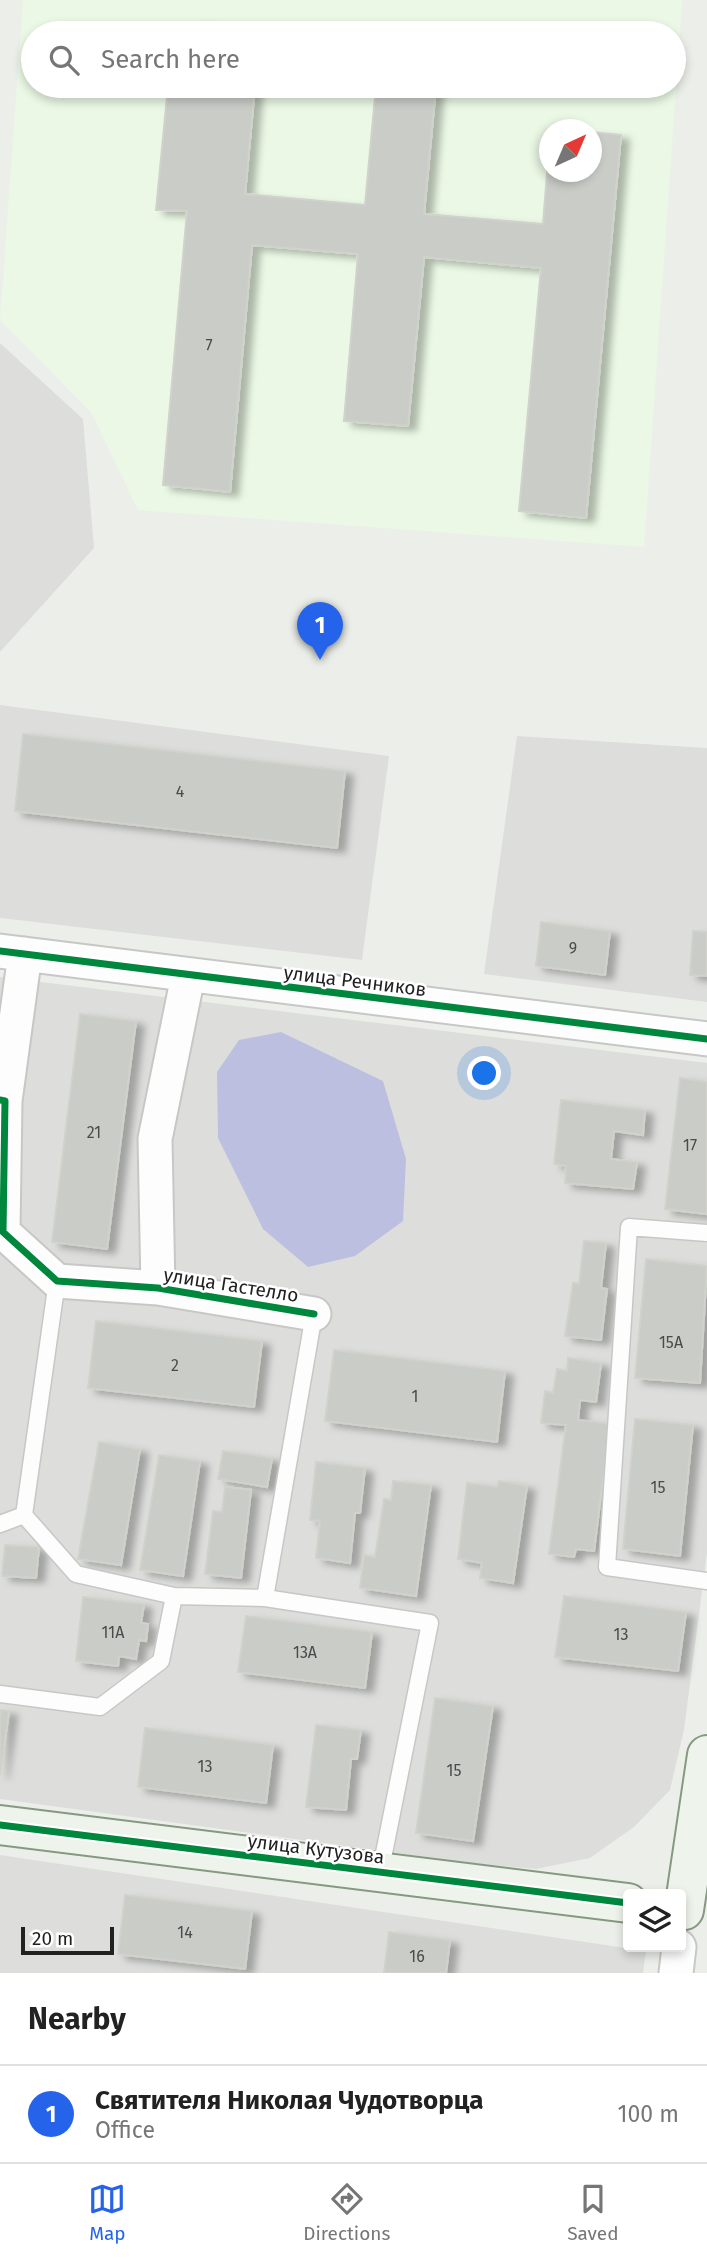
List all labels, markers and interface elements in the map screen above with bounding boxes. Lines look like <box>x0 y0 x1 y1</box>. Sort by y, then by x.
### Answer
search box <box>21 21 686 98</box>
icon: search <box>45 41 83 79</box>
text: Search here <box>101 44 240 75</box>
north arrow <box>539 119 602 182</box>
house number: 7 <box>205 336 213 355</box>
pin: 1 <box>297 602 343 660</box>
house number: 4 <box>176 782 185 801</box>
house number: 9 <box>569 939 577 958</box>
street label: улица Речников <box>282 961 428 1001</box>
your location <box>467 1056 501 1090</box>
house number: 21 <box>87 1123 101 1142</box>
house number: 17 <box>683 1136 697 1155</box>
street label: улица Гастелло <box>162 1263 300 1307</box>
house number: 15А <box>659 1333 684 1352</box>
house number: 2 <box>171 1356 179 1375</box>
house number: 1 <box>412 1387 418 1406</box>
house number: 15 <box>651 1478 665 1497</box>
house number: 11А <box>102 1623 125 1642</box>
house number: 13 <box>614 1625 628 1644</box>
house number: 13А <box>293 1643 318 1662</box>
house number: 13 <box>198 1757 212 1776</box>
house number: 15 <box>447 1761 461 1780</box>
street label: улица Кутузова <box>246 1829 386 1869</box>
map controls <box>623 1889 686 1952</box>
button: layers <box>623 1889 686 1952</box>
house number: 14 <box>177 1923 193 1942</box>
scale bar <box>21 1924 114 1956</box>
text: 20 m <box>32 1927 73 1950</box>
house number: 16 <box>409 1947 425 1966</box>
text: Nearby <box>28 2001 126 2037</box>
text: Святителя Николая Чудотворца <box>95 2085 483 2116</box>
text: 1 <box>46 2100 56 2128</box>
text: 100 m <box>618 2100 679 2128</box>
text: Office <box>95 2116 155 2144</box>
tab: Map <box>88 2180 126 2245</box>
tab: Directions <box>303 2180 390 2245</box>
tab: Saved <box>567 2180 619 2245</box>

